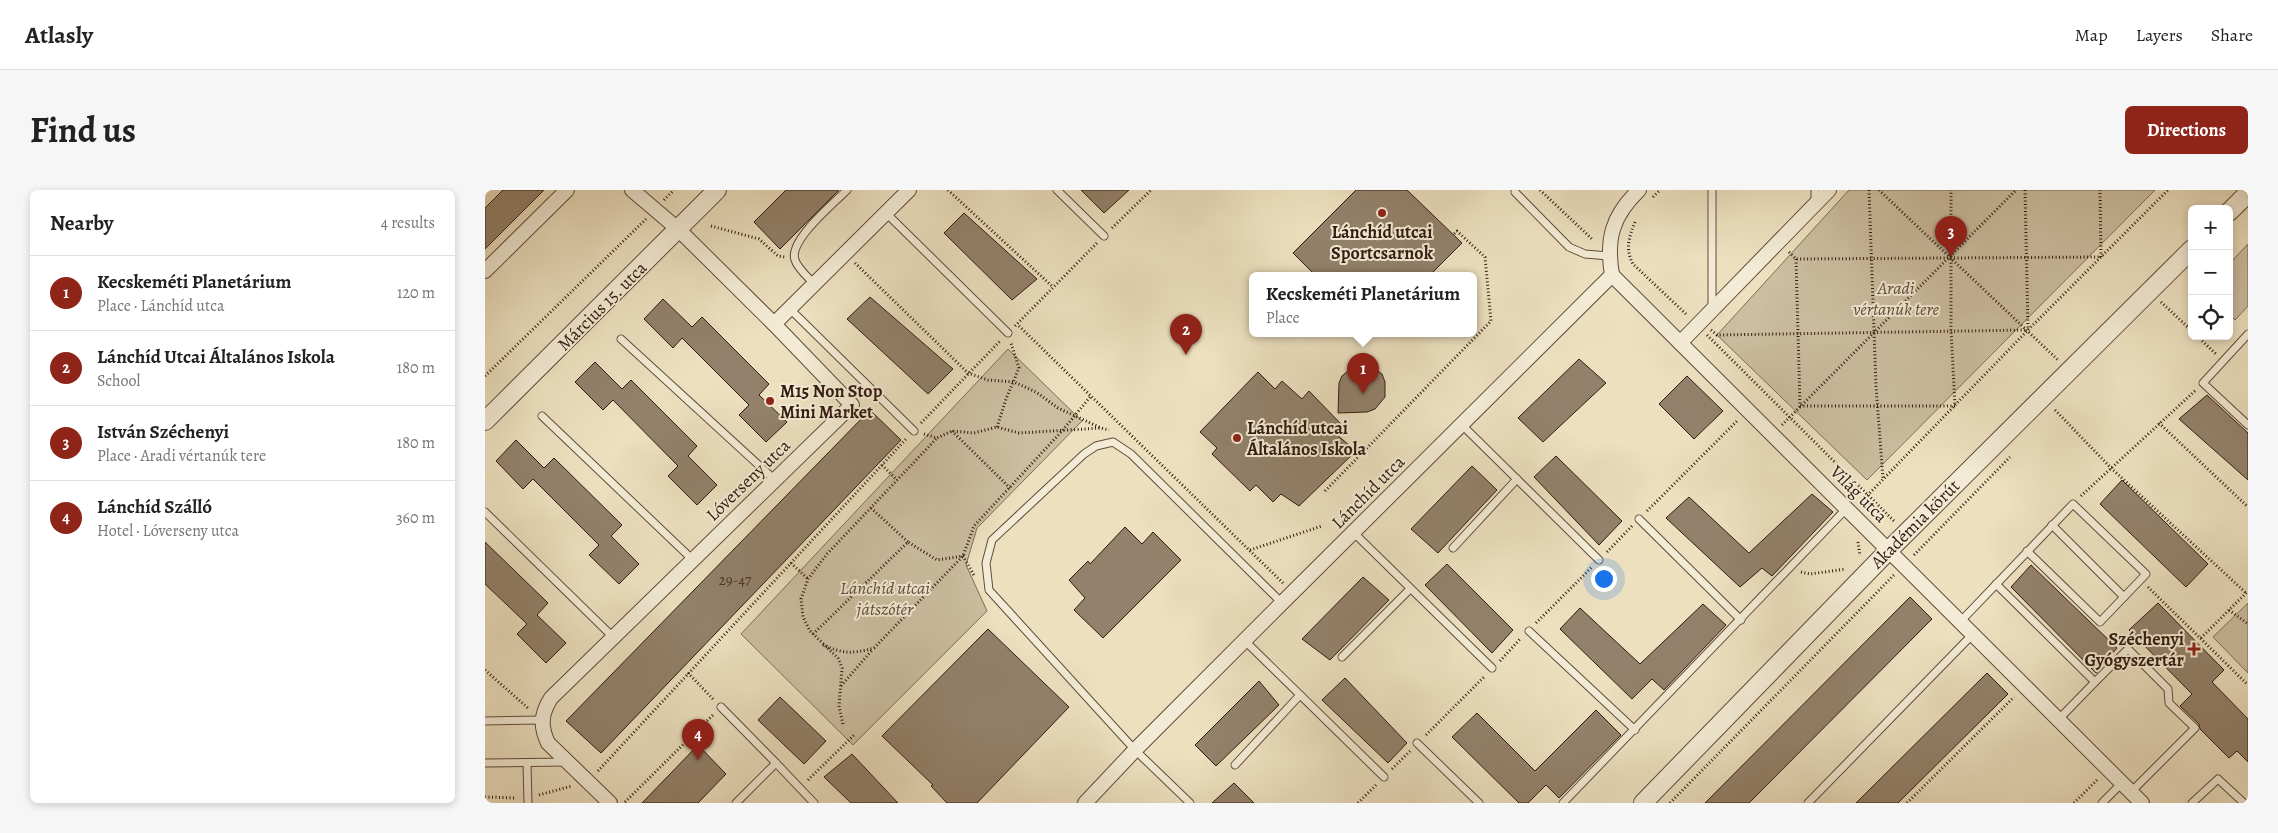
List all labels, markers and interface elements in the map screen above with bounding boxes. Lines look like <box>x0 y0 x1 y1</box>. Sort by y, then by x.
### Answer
text: Atlasly <box>25 19 93 51</box>
text: Map <box>2075 23 2108 47</box>
text: Layers <box>2136 23 2183 47</box>
text: Share <box>2211 23 2253 47</box>
text: Find us <box>30 106 136 154</box>
button: Directions <box>2125 106 2248 154</box>
map controls <box>2188 205 2233 340</box>
button: + <box>2188 205 2233 250</box>
marker: Lánchíd utcai Sportcsarnok <box>1376 207 1388 219</box>
text: Nearby <box>50 209 113 237</box>
text: 4 results <box>381 212 435 234</box>
pin: 3 <box>1935 216 1967 257</box>
place label: Lánchíd utcai Sportcsarnok <box>1331 220 1434 265</box>
button: − <box>2188 250 2233 295</box>
street label: Március 15. utca <box>552 256 652 356</box>
text: Kecskeméti Planetárium <box>97 269 291 295</box>
popup <box>1249 272 1477 337</box>
park label: Aradi vértanúk tere <box>1853 276 1939 321</box>
text: Kecskeméti Planetárium <box>1266 281 1460 307</box>
text: 1 <box>63 282 69 304</box>
text: 120 m <box>397 282 435 304</box>
text: Place · Lánchíd utca <box>97 295 224 317</box>
button: locate <box>2188 295 2233 340</box>
text: Place <box>1266 307 1300 329</box>
pin: 2 <box>1170 314 1202 355</box>
text: Lánchíd Utcai Általános Iskola <box>97 344 335 370</box>
pin: 1 <box>1347 353 1379 394</box>
text: 2 <box>62 357 70 379</box>
text: 180 m <box>397 357 435 379</box>
text: School <box>97 370 140 392</box>
place label: M15 Non Stop Mini Market <box>780 379 883 424</box>
marker: M15 Non Stop Mini Market <box>764 395 776 407</box>
place label: Lánchíd utcai Általános Iskola <box>1246 416 1367 461</box>
text: István Széchenyi <box>97 419 229 445</box>
text: 3 <box>63 432 69 454</box>
text: 180 m <box>397 432 435 454</box>
marker: Lánchíd utcai Általános Iskola <box>1231 432 1243 444</box>
street label: Lóverseny utca <box>701 433 796 526</box>
text: Place · Aradi vértanúk tere <box>97 445 266 467</box>
street label: Lánchíd utca <box>1326 450 1410 534</box>
street label: Világ utca <box>1824 459 1893 528</box>
street label: Akadémia körút <box>1864 474 1965 575</box>
text: Lánchíd Szálló <box>97 494 212 520</box>
text: 4 <box>62 507 70 529</box>
text: 360 m <box>396 507 435 529</box>
text: Hotel · Lóverseny utca <box>97 520 239 542</box>
your location <box>1591 566 1617 592</box>
house number: 29-47 <box>719 570 752 590</box>
park label: Lánchíd utcai játszótér <box>840 576 930 621</box>
place label: Széchenyi Gyógyszertár <box>2085 627 2185 672</box>
marker: Széchenyi Gyógyszertár <box>2188 643 2200 655</box>
pin: 4 <box>682 719 714 760</box>

